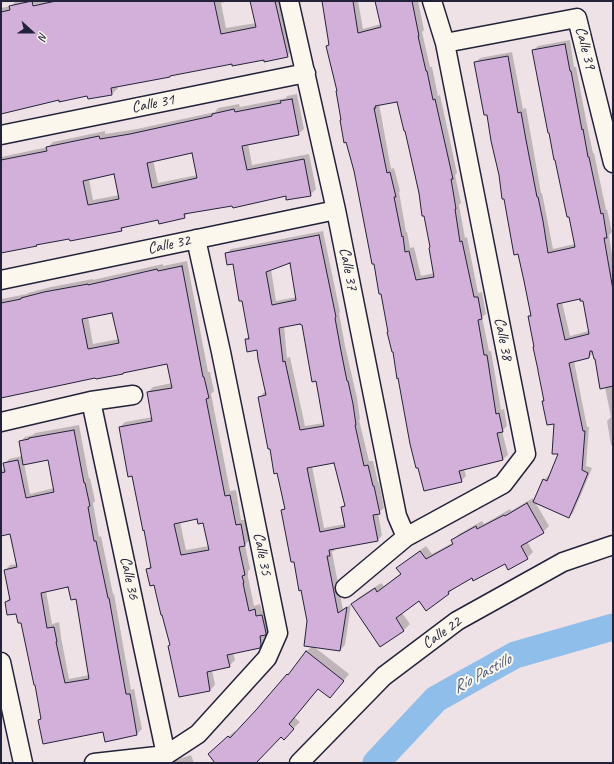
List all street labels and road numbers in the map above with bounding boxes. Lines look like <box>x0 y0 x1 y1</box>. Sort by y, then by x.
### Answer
street label: Calle 39 <box>570 25 600 71</box>
street label: Calle 31 <box>130 90 176 118</box>
street label: Calle 32 <box>146 231 192 259</box>
street label: Calle 37 <box>334 246 362 292</box>
street label: Calle 38 <box>489 316 517 362</box>
street label: Calle 35 <box>248 531 276 577</box>
street label: Calle 36 <box>115 555 143 601</box>
street label: Calle 22 <box>419 613 465 653</box>

